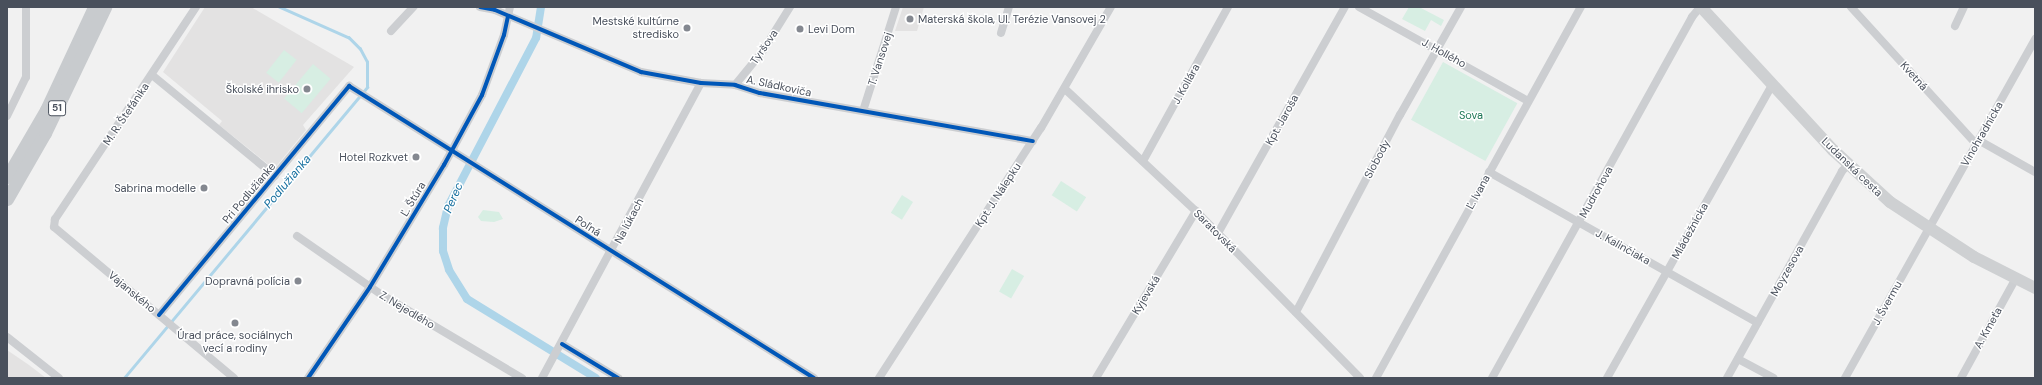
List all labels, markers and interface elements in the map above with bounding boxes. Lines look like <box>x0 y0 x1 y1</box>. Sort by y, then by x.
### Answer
place label: Materská škola, Ul. Terézie Vansovej 2 <box>918 12 1106 26</box>
marker: Materská škola, Ul. Terézie Vansovej 2 <box>905 14 915 24</box>
place label: Mestské kultúrne stredisko <box>593 15 679 41</box>
place label: Levi Dom <box>808 22 855 36</box>
marker: Mestské kultúrne stredisko <box>682 23 692 33</box>
marker: Levi Dom <box>795 24 805 34</box>
street label: Tyršova <box>748 27 780 67</box>
street label: T. Vansovej <box>865 30 895 88</box>
street label: J. Hollého <box>1420 35 1468 71</box>
street label: Kvetná <box>1898 59 1930 93</box>
street label: J. Kollára <box>1170 62 1202 106</box>
street label: A. Sládkoviča <box>745 73 813 99</box>
street label: M. R. Štefánika <box>100 80 152 148</box>
place label: Školské ihrisko <box>226 82 299 96</box>
marker: Školské ihrisko <box>302 84 312 94</box>
street label: Kpt. Jaroša <box>1263 92 1301 148</box>
street label: Vinohradnícka <box>1958 99 2006 169</box>
road number: 51 <box>48 100 66 116</box>
park label: Sova <box>1459 108 1483 122</box>
street label: Ludanská cesta <box>1819 135 1885 199</box>
street label: Slobody <box>1361 137 1393 181</box>
place label: Hotel Rozkvet <box>339 150 408 164</box>
water label: Podlužianka <box>261 152 315 212</box>
marker: Hotel Rozkvet <box>411 152 421 162</box>
street label: Pri Podlužianke <box>220 160 278 226</box>
street label: Kpt. J. Nálepku <box>972 160 1024 230</box>
street label: Mudroňova <box>1576 164 1616 220</box>
street label: Ľ. Ivana <box>1463 172 1493 212</box>
street label: Ľ. Štúra <box>398 179 428 219</box>
place label: Sabrina modelle <box>114 181 196 195</box>
water label: Perec <box>441 181 467 215</box>
marker: Sabrina modelle <box>199 183 209 193</box>
street label: Na lúkach <box>612 196 646 246</box>
street label: Mládežnícka <box>1669 201 1711 261</box>
street label: Saratovská <box>1191 207 1239 255</box>
street label: Poľná <box>573 213 603 239</box>
street label: J. Kalinčiaka <box>1593 227 1653 267</box>
street label: Moyzesova <box>1768 243 1806 299</box>
street label: Vajanského <box>106 268 158 316</box>
street label: Kyjevská <box>1129 273 1163 317</box>
place label: Dopravná polícia <box>205 274 290 288</box>
marker: Dopravná polícia <box>293 276 303 286</box>
street label: J. Švermu <box>1869 278 1905 328</box>
street label: Z. Nejedlého <box>377 288 437 332</box>
street label: A. Kmeťa <box>1971 305 2005 351</box>
marker: Úrad práce, sociálnych vecí a rodiny <box>230 318 240 328</box>
place label: Úrad práce, sociálnych vecí a rodiny <box>177 329 293 355</box>

